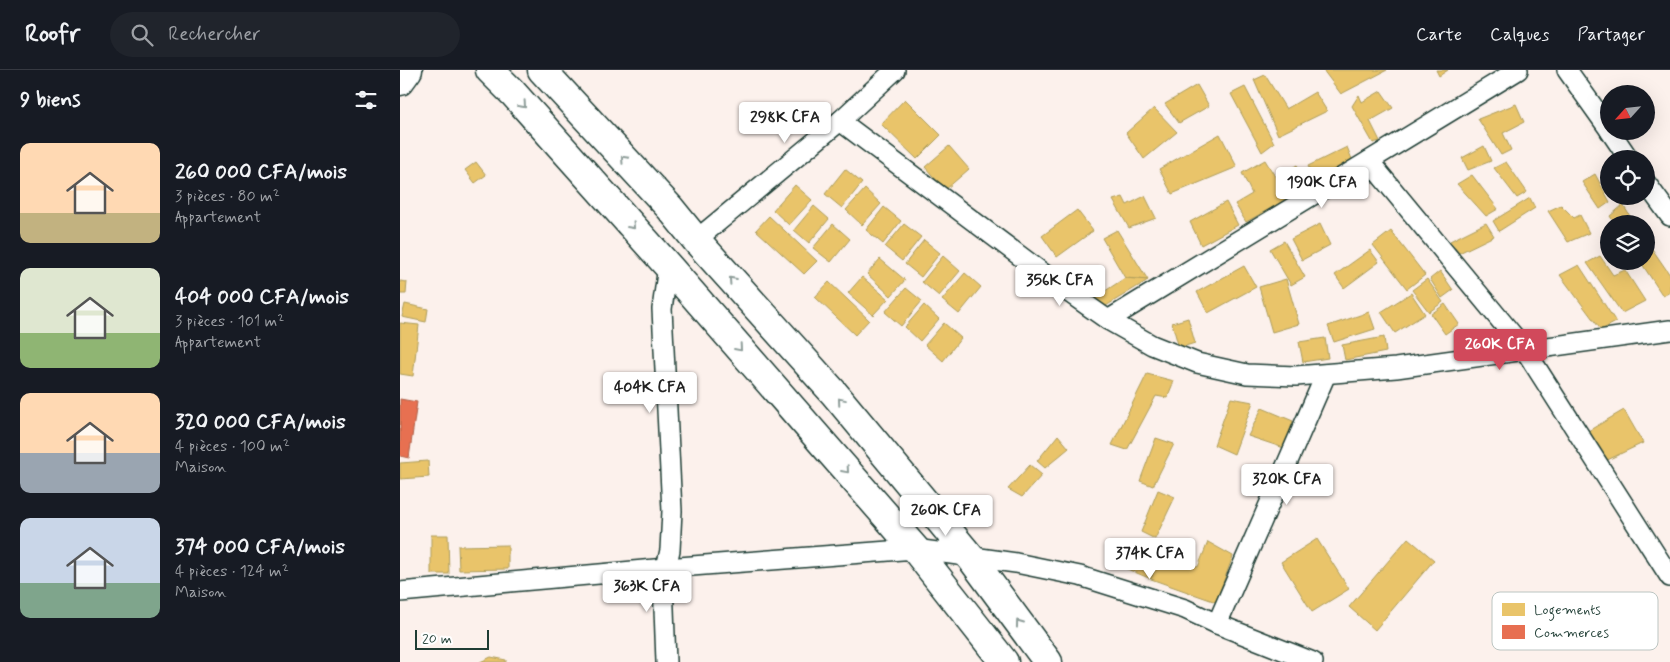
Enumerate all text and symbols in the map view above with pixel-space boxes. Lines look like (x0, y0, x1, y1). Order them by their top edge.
search box (110, 12, 460, 57)
text: Roofr (25, 19, 80, 50)
icon: search (128, 21, 156, 49)
text: Rechercher (168, 22, 261, 47)
text: Carte (1416, 23, 1462, 47)
text: Calques (1490, 23, 1549, 47)
text: Partager (1577, 23, 1645, 47)
north arrow (1600, 85, 1655, 140)
map controls (1600, 85, 1655, 270)
text: 9 biens (20, 86, 81, 114)
icon: filters (352, 86, 380, 114)
one-way arrow (518, 99, 527, 108)
pin: 298K CFA (733, 102, 837, 144)
text: 298K CFA (750, 107, 820, 128)
button: locate (1600, 150, 1655, 205)
one-way arrow (621, 155, 630, 164)
text: 260 000 CFA/mois (175, 158, 347, 186)
icon: home (60, 163, 120, 223)
pin: 190K CFA (1270, 166, 1374, 209)
text: 190K CFA (1287, 172, 1357, 193)
text: 3 pièces · 80 m² (175, 186, 280, 207)
text: Appartement (175, 207, 261, 228)
button: layers (1600, 215, 1655, 270)
one-way arrow (626, 221, 635, 230)
pin: 356K CFA (1008, 264, 1112, 307)
text: 356K CFA (1026, 270, 1094, 291)
one-way arrow (729, 277, 738, 286)
text: 404 000 CFA/mois (175, 283, 349, 311)
icon: home (60, 288, 120, 348)
text: 3 pièces · 101 m² (175, 311, 284, 332)
pin: 260K CFA (1448, 328, 1552, 371)
text: Appartement (175, 332, 261, 353)
text: 260K CFA (1465, 334, 1535, 355)
one-way arrow (733, 343, 742, 352)
pin: 404K CFA (598, 372, 702, 414)
text: 404K CFA (614, 377, 686, 398)
one-way arrow (837, 397, 846, 406)
text: 320 000 CFA/mois (175, 408, 346, 436)
icon: home (60, 413, 120, 473)
text: 4 pièces · 100 m² (175, 436, 290, 457)
text: Maison (175, 457, 227, 478)
pin: 320K CFA (1235, 464, 1339, 506)
one-way arrow (840, 465, 849, 474)
text: 320K CFA (1252, 469, 1322, 490)
pin: 260K CFA (894, 494, 998, 537)
text: 260K CFA (911, 500, 981, 521)
text: 374 000 CFA/mois (175, 533, 345, 561)
icon: home (60, 538, 120, 598)
pin: 374K CFA (1098, 538, 1202, 580)
text: 374K CFA (1116, 543, 1184, 564)
text: 4 pièces · 124 m² (175, 561, 289, 582)
pin: 363K CFA (595, 570, 699, 613)
text: 363K CFA (614, 576, 680, 597)
text: Maison (175, 582, 227, 603)
legend (1492, 592, 1658, 650)
text: Logements (1534, 601, 1601, 621)
one-way arrow (1016, 619, 1025, 629)
text: Commerces (1534, 624, 1609, 642)
scale bar (415, 627, 489, 650)
text: 20 m (422, 630, 452, 648)

